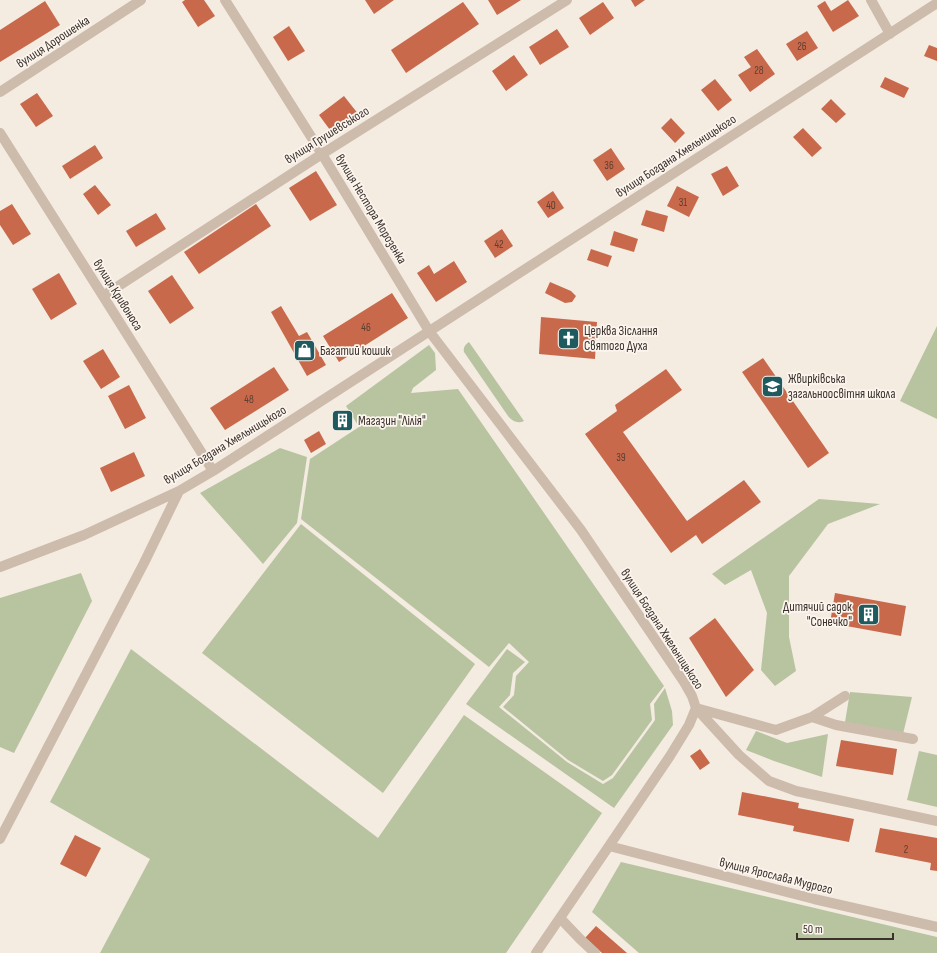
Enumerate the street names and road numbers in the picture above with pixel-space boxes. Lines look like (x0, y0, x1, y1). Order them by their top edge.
street label: вулиця Дорошенка (13, 12, 93, 72)
street label: вулиця Грушевського (282, 103, 372, 167)
street label: вулиця Богдана Хмельницького (613, 111, 739, 201)
street label: вулиця Нестора Морозенка (332, 151, 410, 267)
street label: вулиця Кривоноса (90, 256, 146, 334)
street label: вулиця Богдана Хмельницького (161, 402, 289, 488)
street label: вулиця Богдана Хмельницького (617, 566, 707, 692)
street label: вулиця Ярослава Мудрого (718, 854, 834, 898)

